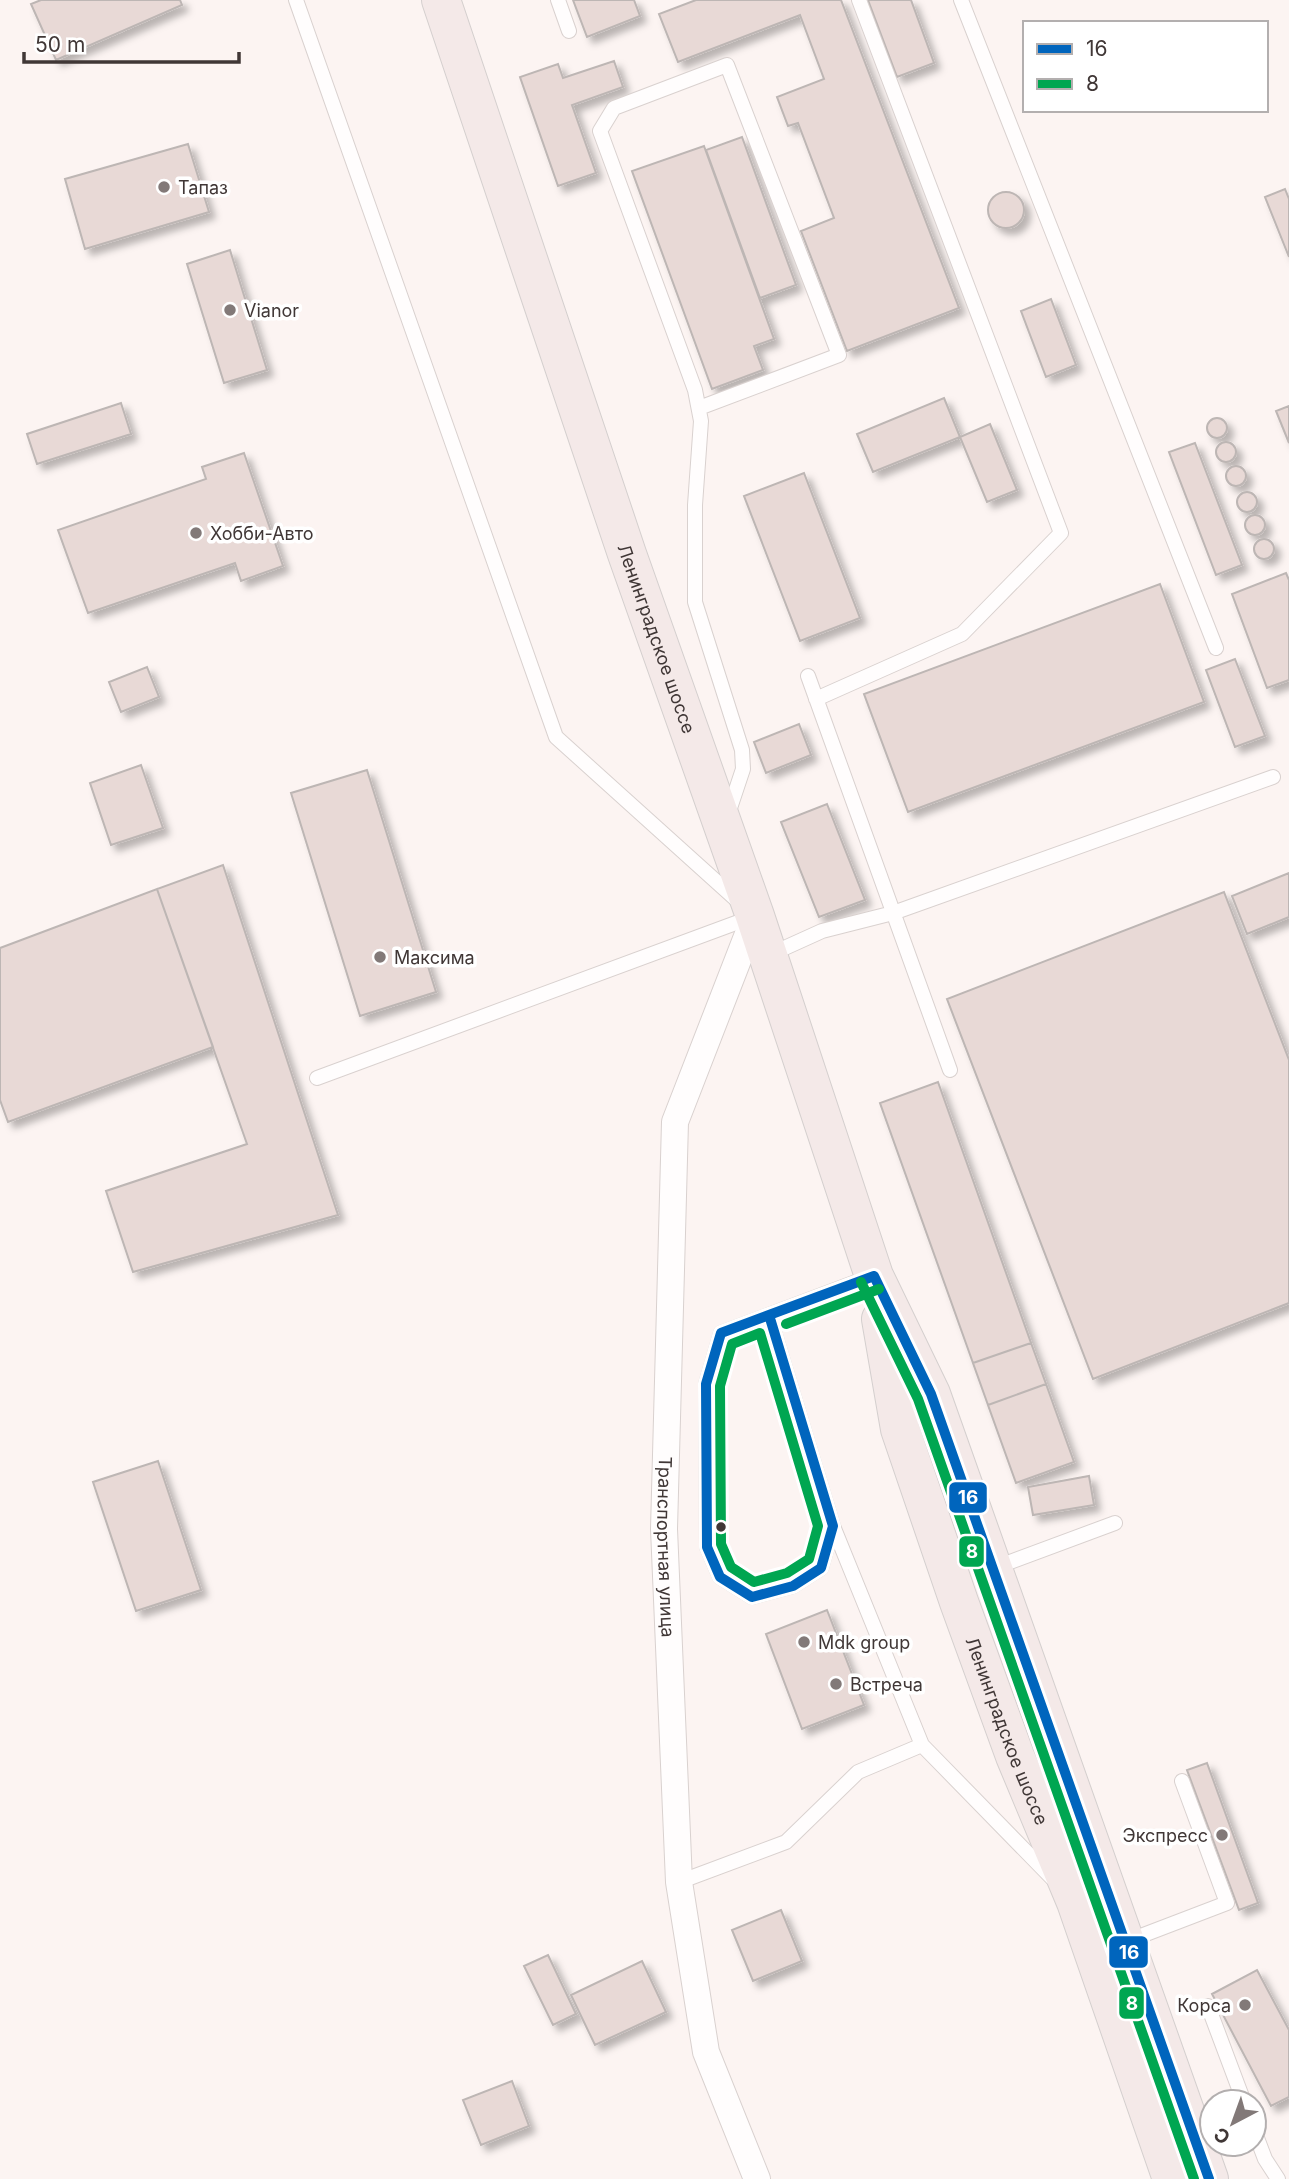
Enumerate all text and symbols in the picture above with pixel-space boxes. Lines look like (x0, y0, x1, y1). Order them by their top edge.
scale bar (24, 21, 240, 65)
legend (1023, 21, 1268, 112)
text: 50 m (35, 32, 85, 57)
text: 16 (1086, 36, 1108, 61)
text: 8 (1086, 71, 1099, 96)
place label: Тапаз (178, 177, 228, 198)
marker: Тапаз (156, 179, 172, 195)
place label: Vianor (244, 300, 299, 321)
marker: Vianor (222, 302, 238, 318)
place label: Хобби-Авто (210, 523, 314, 544)
marker: Хобби-Авто (188, 525, 204, 541)
street label: Ленинградское шоссе (614, 541, 700, 736)
place label: Максима (394, 947, 475, 968)
marker: Максима (372, 949, 388, 965)
street label: Транспортная улица (653, 1456, 679, 1638)
line badge: 16 (948, 1481, 988, 1514)
text: 16 (958, 1486, 978, 1509)
unlabelled marker (714, 1520, 728, 1534)
line badge: 8 (958, 1535, 985, 1568)
text: 8 (966, 1540, 978, 1563)
place label: Mdk group (818, 1632, 910, 1653)
marker: Mdk group (796, 1634, 812, 1650)
street label: Ленинградское шоссе (962, 1634, 1053, 1828)
place label: Встреча (850, 1674, 923, 1695)
marker: Встреча (828, 1676, 844, 1692)
place label: Экспресс (1123, 1825, 1208, 1846)
marker: Экспресс (1214, 1827, 1230, 1843)
line badge: 16 (1108, 1935, 1149, 1969)
text: 16 (1119, 1941, 1139, 1964)
line badge: 8 (1118, 1986, 1145, 2020)
text: 8 (1126, 1992, 1138, 2015)
place label: Корса (1177, 1995, 1231, 2016)
marker: Корса (1237, 1997, 1253, 2013)
north arrow (1198, 2088, 1268, 2158)
text: С (1209, 2122, 1235, 2149)

